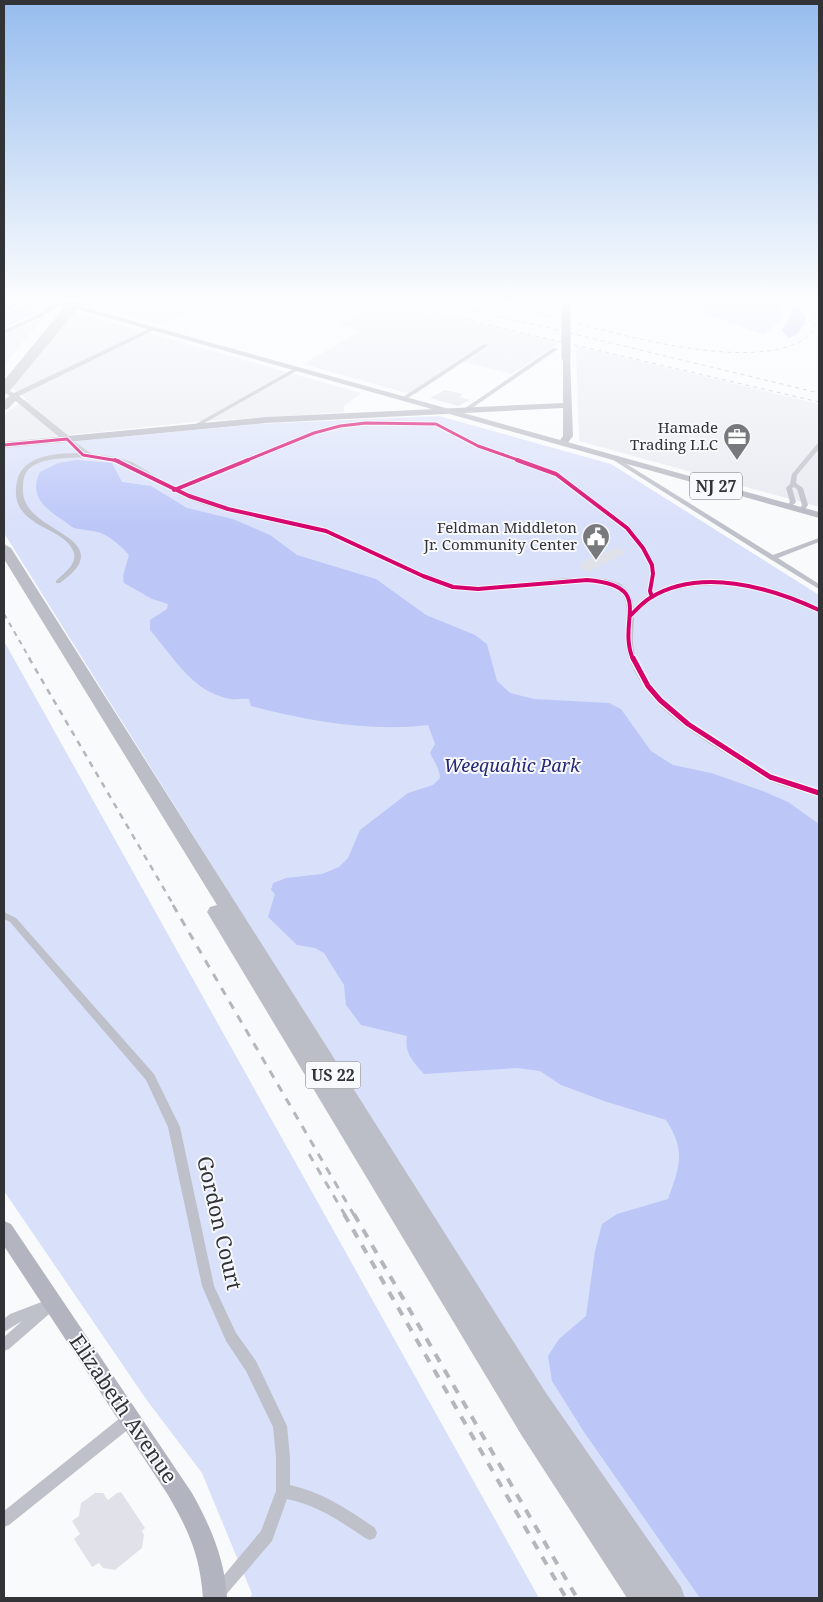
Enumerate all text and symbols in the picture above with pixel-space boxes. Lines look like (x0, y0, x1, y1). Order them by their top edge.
place label: Hamade Trading LLC (630, 417, 718, 454)
office icon: Hamade Trading LLC (722, 422, 752, 461)
road number: NJ 27 (690, 472, 742, 500)
place label: Feldman Middleton Jr. Community Center (423, 517, 577, 554)
public building icon: Feldman Middleton Jr. Community Center (581, 522, 611, 561)
park label: Weequahic Park (444, 753, 581, 777)
road number: US 22 (306, 1062, 360, 1088)
street label: Gordon Court (191, 1153, 249, 1293)
street label: Elizabeth Avenue (64, 1328, 184, 1488)

